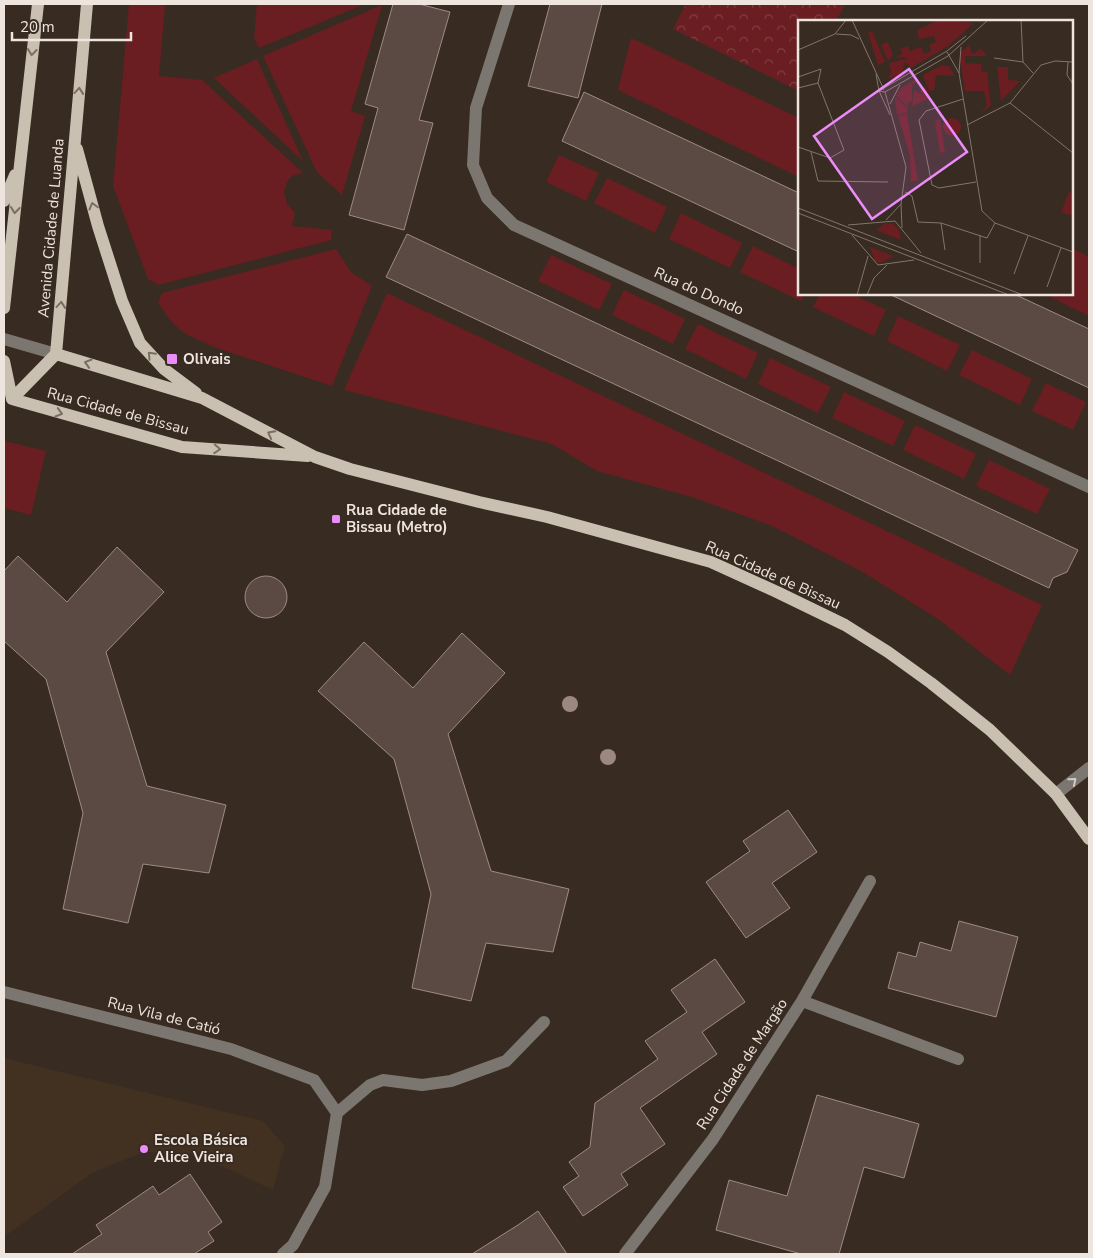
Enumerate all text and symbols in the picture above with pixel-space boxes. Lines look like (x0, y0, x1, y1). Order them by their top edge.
scale bar (12, 10, 131, 42)
text: 20 m (20, 17, 55, 37)
inset map (798, 20, 1073, 295)
one-way arrow (27, 49, 38, 57)
one-way arrow (74, 87, 85, 95)
street label: Avenida Cidade de Luanda (33, 138, 69, 318)
one-way arrow (88, 202, 98, 210)
one-way arrow (10, 206, 21, 214)
street label: Rua do Dondo (651, 262, 747, 320)
one-way arrow (55, 301, 66, 309)
place label: Olivais (183, 349, 231, 369)
one-way arrow (148, 352, 157, 361)
marker: Olivais (165, 352, 179, 366)
one-way arrow (85, 359, 93, 369)
street label: Rua Cidade de Bissau (45, 382, 191, 440)
one-way arrow (55, 407, 63, 417)
one-way arrow (268, 430, 277, 440)
one-way arrow (213, 444, 221, 455)
place label: Rua Cidade de Bissau (Metro) (346, 500, 448, 537)
marker: Rua Cidade de Bissau (Metro) (330, 513, 342, 525)
street label: Rua Cidade de Bissau (702, 536, 844, 614)
one-way arrow (1067, 777, 1076, 786)
street label: Rua Vila de Catió (105, 992, 223, 1040)
street label: Rua Cidade de Margão (692, 994, 792, 1134)
place label: Escola Básica Alice Vieira (154, 1130, 248, 1167)
marker: Escola Básica Alice Vieira (138, 1143, 150, 1155)

